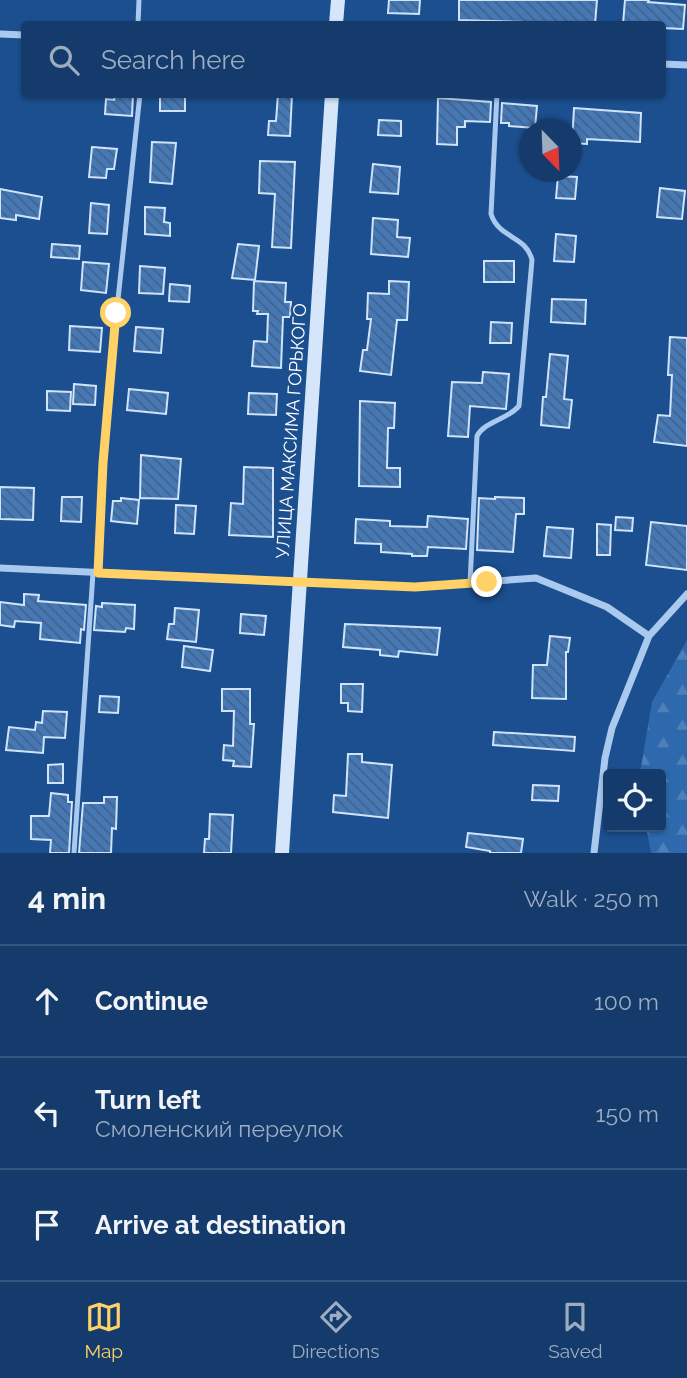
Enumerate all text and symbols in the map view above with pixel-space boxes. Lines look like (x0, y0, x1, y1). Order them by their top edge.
search box (21, 21, 666, 98)
icon: search (45, 41, 83, 79)
text: Search here (101, 45, 245, 75)
north arrow (519, 119, 582, 182)
route start (100, 297, 131, 328)
street label: УЛИЦА МАКСИМА ГОРЬКОГО (272, 303, 310, 559)
route end (471, 566, 502, 597)
map controls (603, 769, 666, 832)
button: locate (603, 769, 666, 832)
text: 4 min (28, 881, 106, 916)
text: Walk · 250 m (524, 885, 659, 912)
icon: ahead (28, 982, 66, 1020)
text: Continue (95, 986, 208, 1016)
text: 100 m (594, 988, 659, 1015)
text: Turn left (95, 1085, 201, 1115)
icon: left (28, 1094, 66, 1132)
text: 150 m (596, 1100, 659, 1127)
text: Смоленский переулок (95, 1115, 343, 1142)
icon: arrive (28, 1206, 66, 1244)
text: Arrive at destination (95, 1210, 346, 1240)
tab: Map (84, 1298, 123, 1362)
tab: Directions (292, 1298, 380, 1362)
tab: Saved (548, 1298, 603, 1362)

